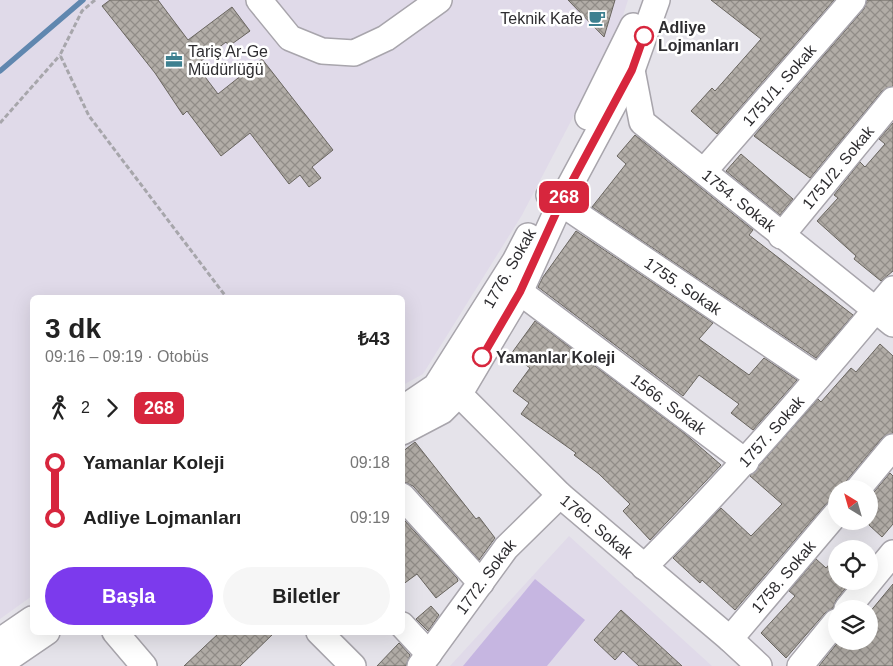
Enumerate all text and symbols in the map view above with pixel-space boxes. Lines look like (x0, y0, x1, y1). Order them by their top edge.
cafe icon: Teknik Kafe (587, 8, 607, 28)
place label: Teknik Kafe (500, 10, 583, 27)
place label: Adliye Lojmanları (658, 19, 739, 54)
marker: Adliye Lojmanları (634, 26, 654, 46)
street label: 1751/1. Sokak (739, 40, 820, 130)
place label: Tariş Ar-Ge Müdürlüğü (188, 43, 268, 78)
office icon: Tariş Ar-Ge Müdürlüğü (164, 50, 184, 70)
street label: 1751/2. Sokak (799, 122, 878, 213)
street label: 1754. Sokak (699, 166, 780, 236)
line badge: 268 (535, 181, 593, 213)
text: 268 (549, 187, 579, 207)
street label: 1776. Sokak (480, 225, 540, 311)
street label: 1755. Sokak (641, 254, 725, 319)
text: 3 dk (45, 313, 101, 344)
text: ₺43 (358, 328, 390, 349)
marker: Yamanlar Koleji (472, 347, 492, 367)
text: 09:16 – 09:19 · Otobüs (45, 348, 209, 365)
place label: Yamanlar Koleji (496, 349, 615, 366)
street label: 1566. Sokak (628, 371, 710, 438)
street label: 1757. Sokak (736, 392, 808, 471)
icon: walk (45, 394, 73, 422)
icon: forward (98, 394, 126, 422)
text: 268 (144, 398, 174, 418)
text: 2 (81, 399, 90, 416)
text: Yamanlar Koleji (83, 452, 225, 473)
text: 09:18 (350, 454, 390, 471)
north arrow (828, 480, 878, 530)
map controls (828, 480, 878, 650)
street label: 1760. Sokak (557, 491, 637, 562)
text: Adliye Lojmanları (83, 507, 241, 528)
text: 09:19 (350, 509, 390, 526)
street label: 1772. Sokak (453, 535, 520, 618)
street label: 1758. Sokak (748, 537, 819, 616)
button: locate (828, 540, 878, 590)
button: Başla (45, 567, 213, 625)
button: Biletler (223, 567, 390, 625)
button: layers (828, 600, 878, 650)

